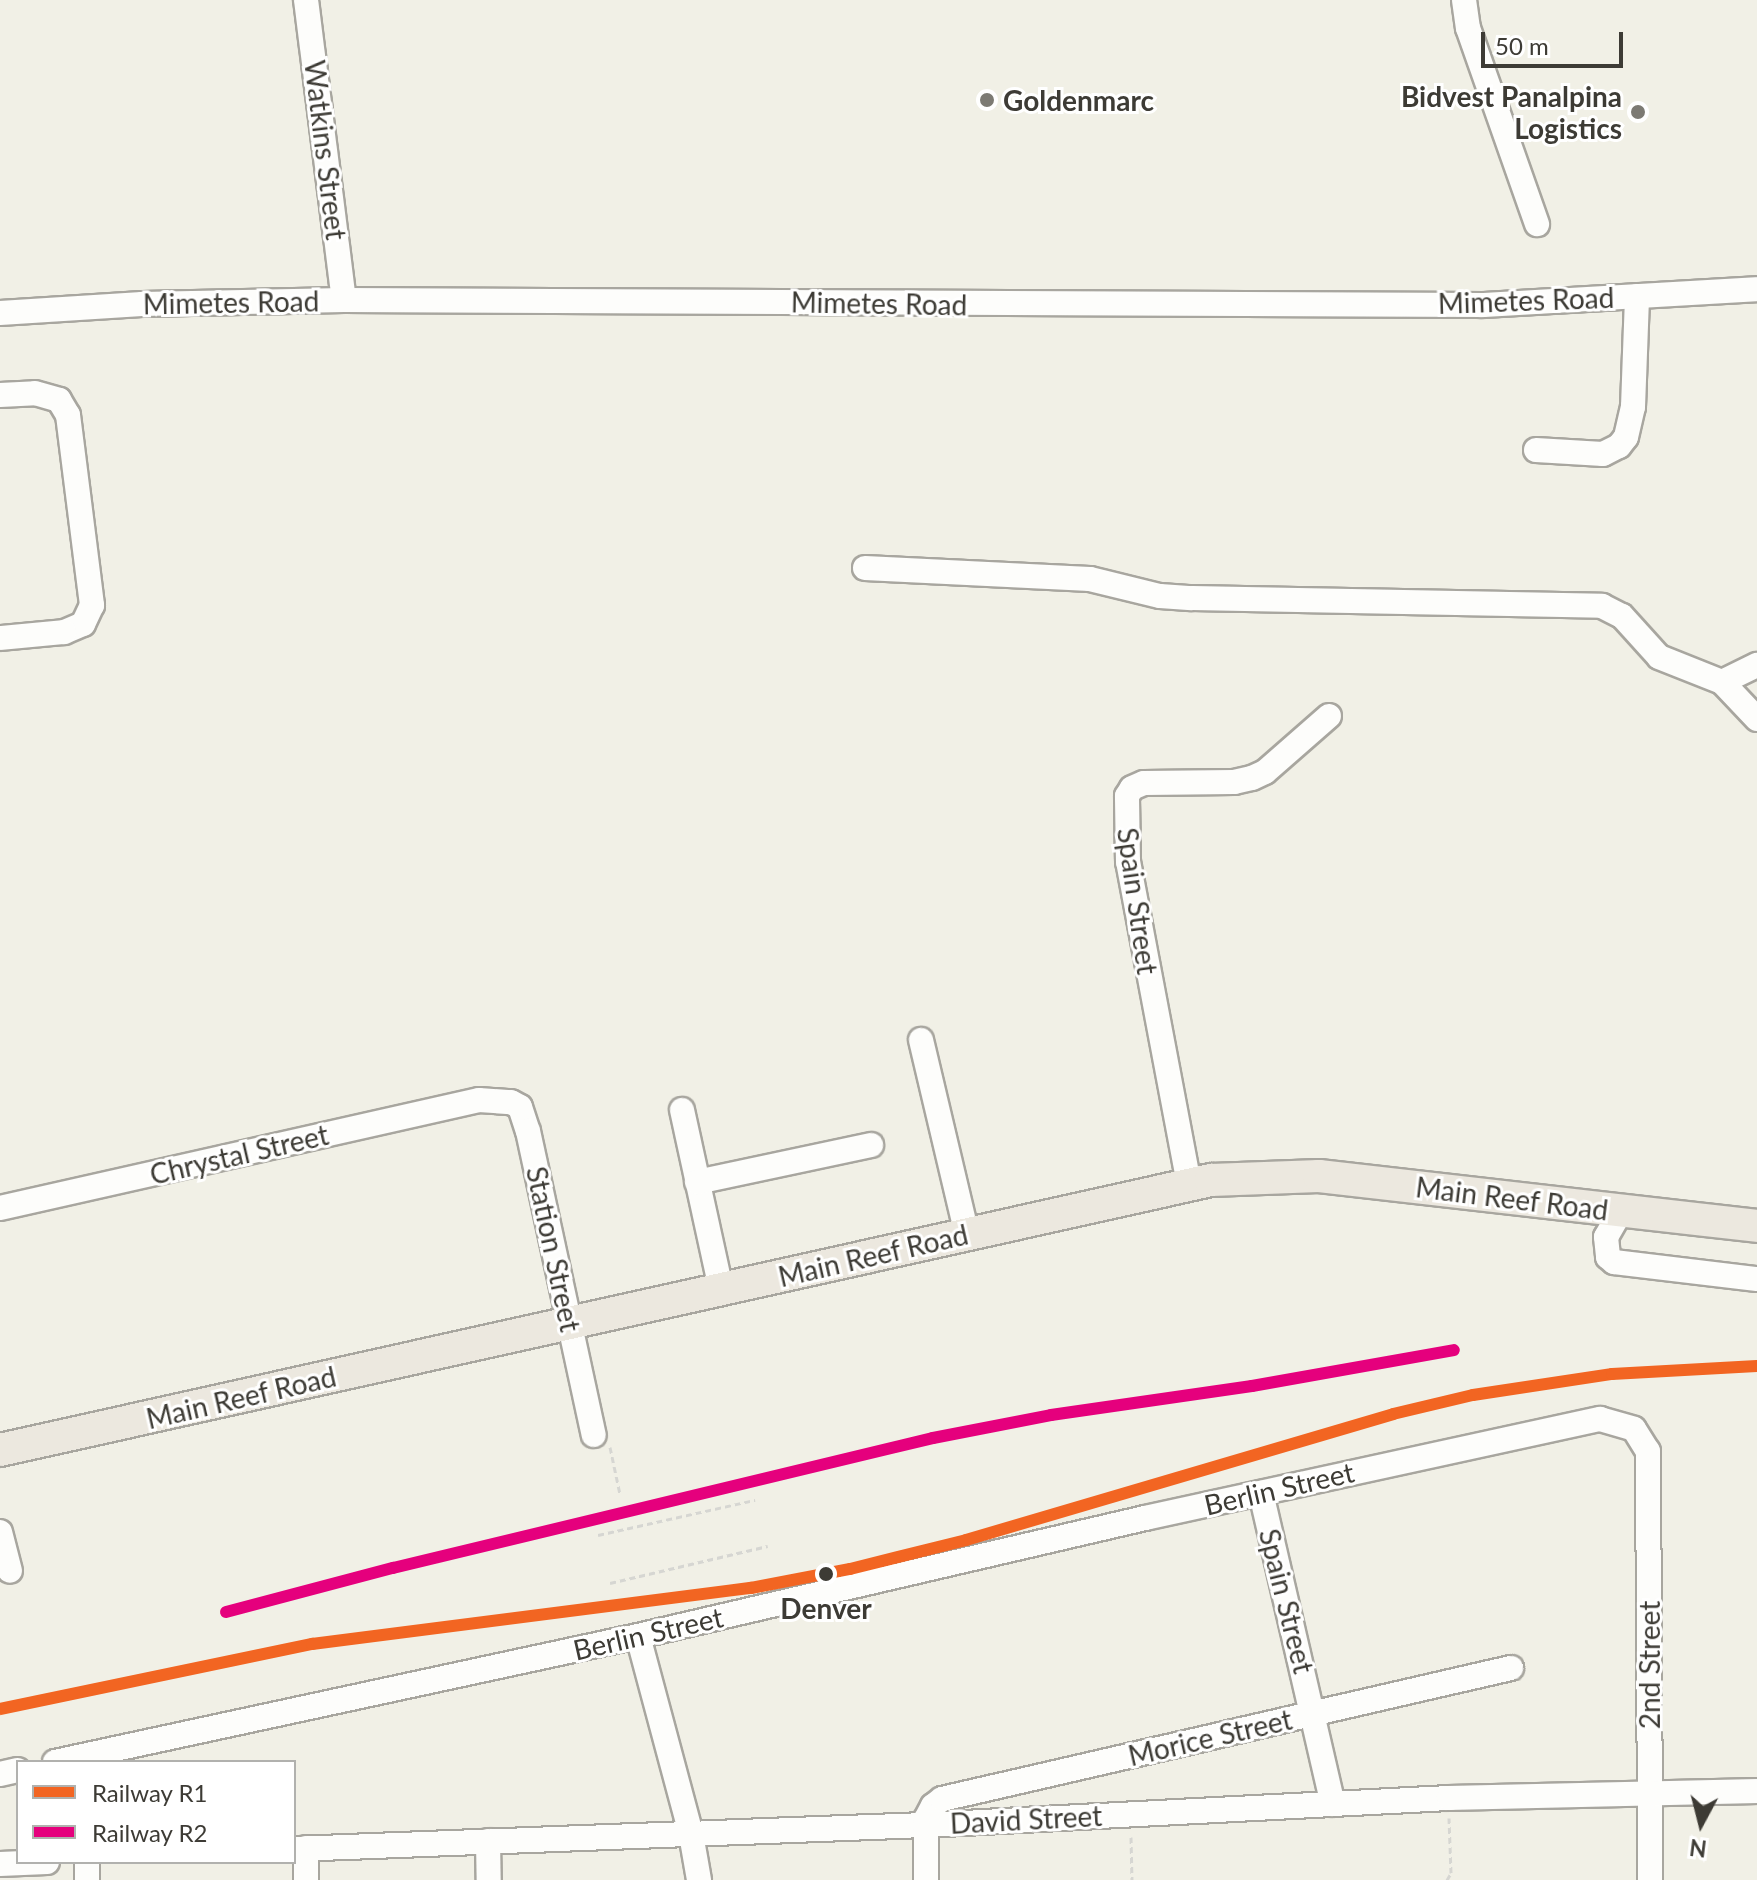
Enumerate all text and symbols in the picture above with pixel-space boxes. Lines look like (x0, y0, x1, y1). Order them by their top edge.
scale bar (1485, 16, 1627, 66)
text: 50 m (1495, 31, 1549, 60)
street label: Watkins Street (298, 58, 354, 242)
place label: Bidvest Panalpina Logistics (1401, 79, 1622, 145)
place label: Goldenmarc (1003, 83, 1154, 117)
marker: Goldenmarc (978, 91, 996, 109)
marker: Bidvest Panalpina Logistics (1629, 103, 1647, 121)
street label: Mimetes Road (1437, 280, 1615, 320)
street label: Mimetes Road (143, 284, 319, 320)
street label: Mimetes Road (791, 285, 967, 321)
street label: Spain Street (1111, 826, 1165, 976)
street label: Chrystal Street (146, 1117, 332, 1191)
street label: Station Street (520, 1163, 588, 1335)
street label: Main Reef Road (1414, 1169, 1610, 1227)
street label: Main Reef Road (775, 1217, 971, 1293)
street label: Main Reef Road (143, 1359, 339, 1435)
street label: Berlin Street (1201, 1454, 1357, 1522)
street label: Spain Street (1253, 1525, 1321, 1677)
marker: Denver (813, 1561, 839, 1587)
place label: Denver (780, 1591, 872, 1625)
street label: Berlin Street (570, 1599, 726, 1667)
street label: 2nd Street (1632, 1601, 1666, 1729)
street label: Morice Street (1125, 1702, 1295, 1772)
legend (16, 1760, 296, 1864)
text: Railway R1 (92, 1778, 207, 1807)
north arrow (1661, 1784, 1741, 1864)
street label: David Street (949, 1798, 1103, 1840)
text: Railway R2 (92, 1818, 207, 1847)
text: N (1688, 1834, 1708, 1863)

